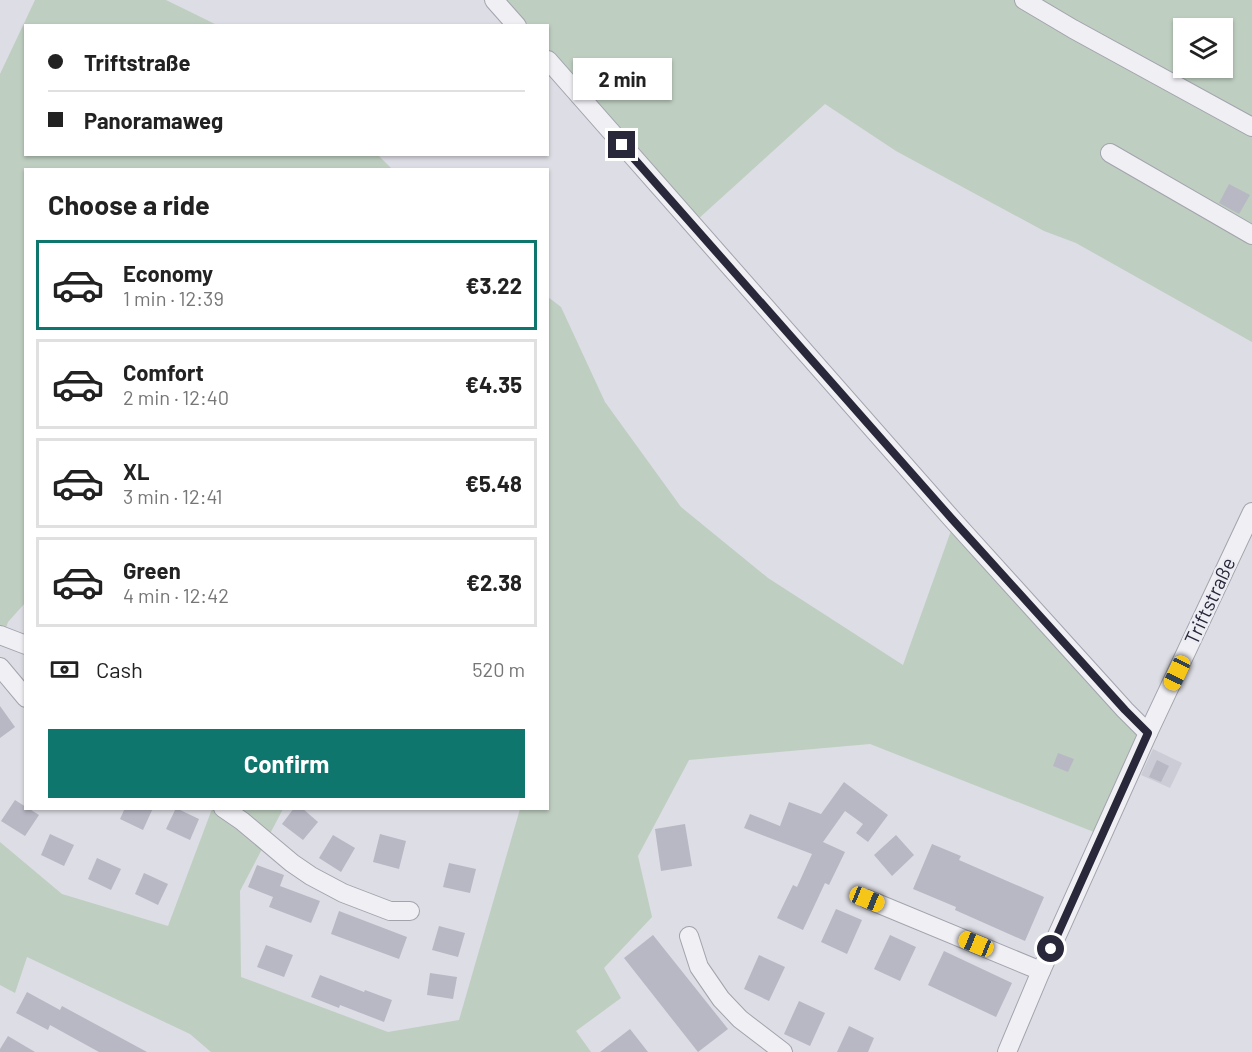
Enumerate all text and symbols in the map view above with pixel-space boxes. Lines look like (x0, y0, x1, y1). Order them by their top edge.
map controls (1173, 18, 1233, 78)
button: layers (1173, 18, 1233, 78)
text: Triftstraße (84, 49, 190, 75)
callout: 2 min (572, 58, 672, 100)
text: 2 min (599, 67, 646, 91)
text: Panoramaweg (84, 107, 223, 133)
route end (608, 131, 635, 158)
text: Choose a ride (48, 188, 210, 220)
icon: car (51, 258, 105, 312)
text: Economy (123, 260, 213, 286)
text: €3.22 (466, 272, 522, 298)
text: 1 min · 12:39 (123, 286, 224, 310)
icon: car (51, 357, 105, 411)
text: Comfort (123, 359, 204, 385)
text: €4.35 (465, 371, 522, 397)
text: 2 min · 12:40 (123, 385, 229, 409)
icon: car (51, 456, 105, 510)
text: XL (123, 458, 149, 484)
text: €5.48 (465, 470, 522, 496)
text: 3 min · 12:41 (123, 484, 223, 508)
street label: Triftstraße (1179, 553, 1240, 648)
icon: car (51, 555, 105, 609)
text: Green (123, 557, 181, 583)
text: €2.38 (466, 569, 522, 595)
text: 4 min · 12:42 (123, 583, 229, 607)
icon: cash (48, 653, 81, 686)
car (1161, 653, 1193, 693)
text: Cash (96, 656, 143, 682)
text: 520 m (472, 657, 525, 681)
button: Confirm (48, 729, 525, 798)
car (847, 884, 887, 914)
car (956, 929, 996, 959)
route start (1037, 935, 1064, 962)

